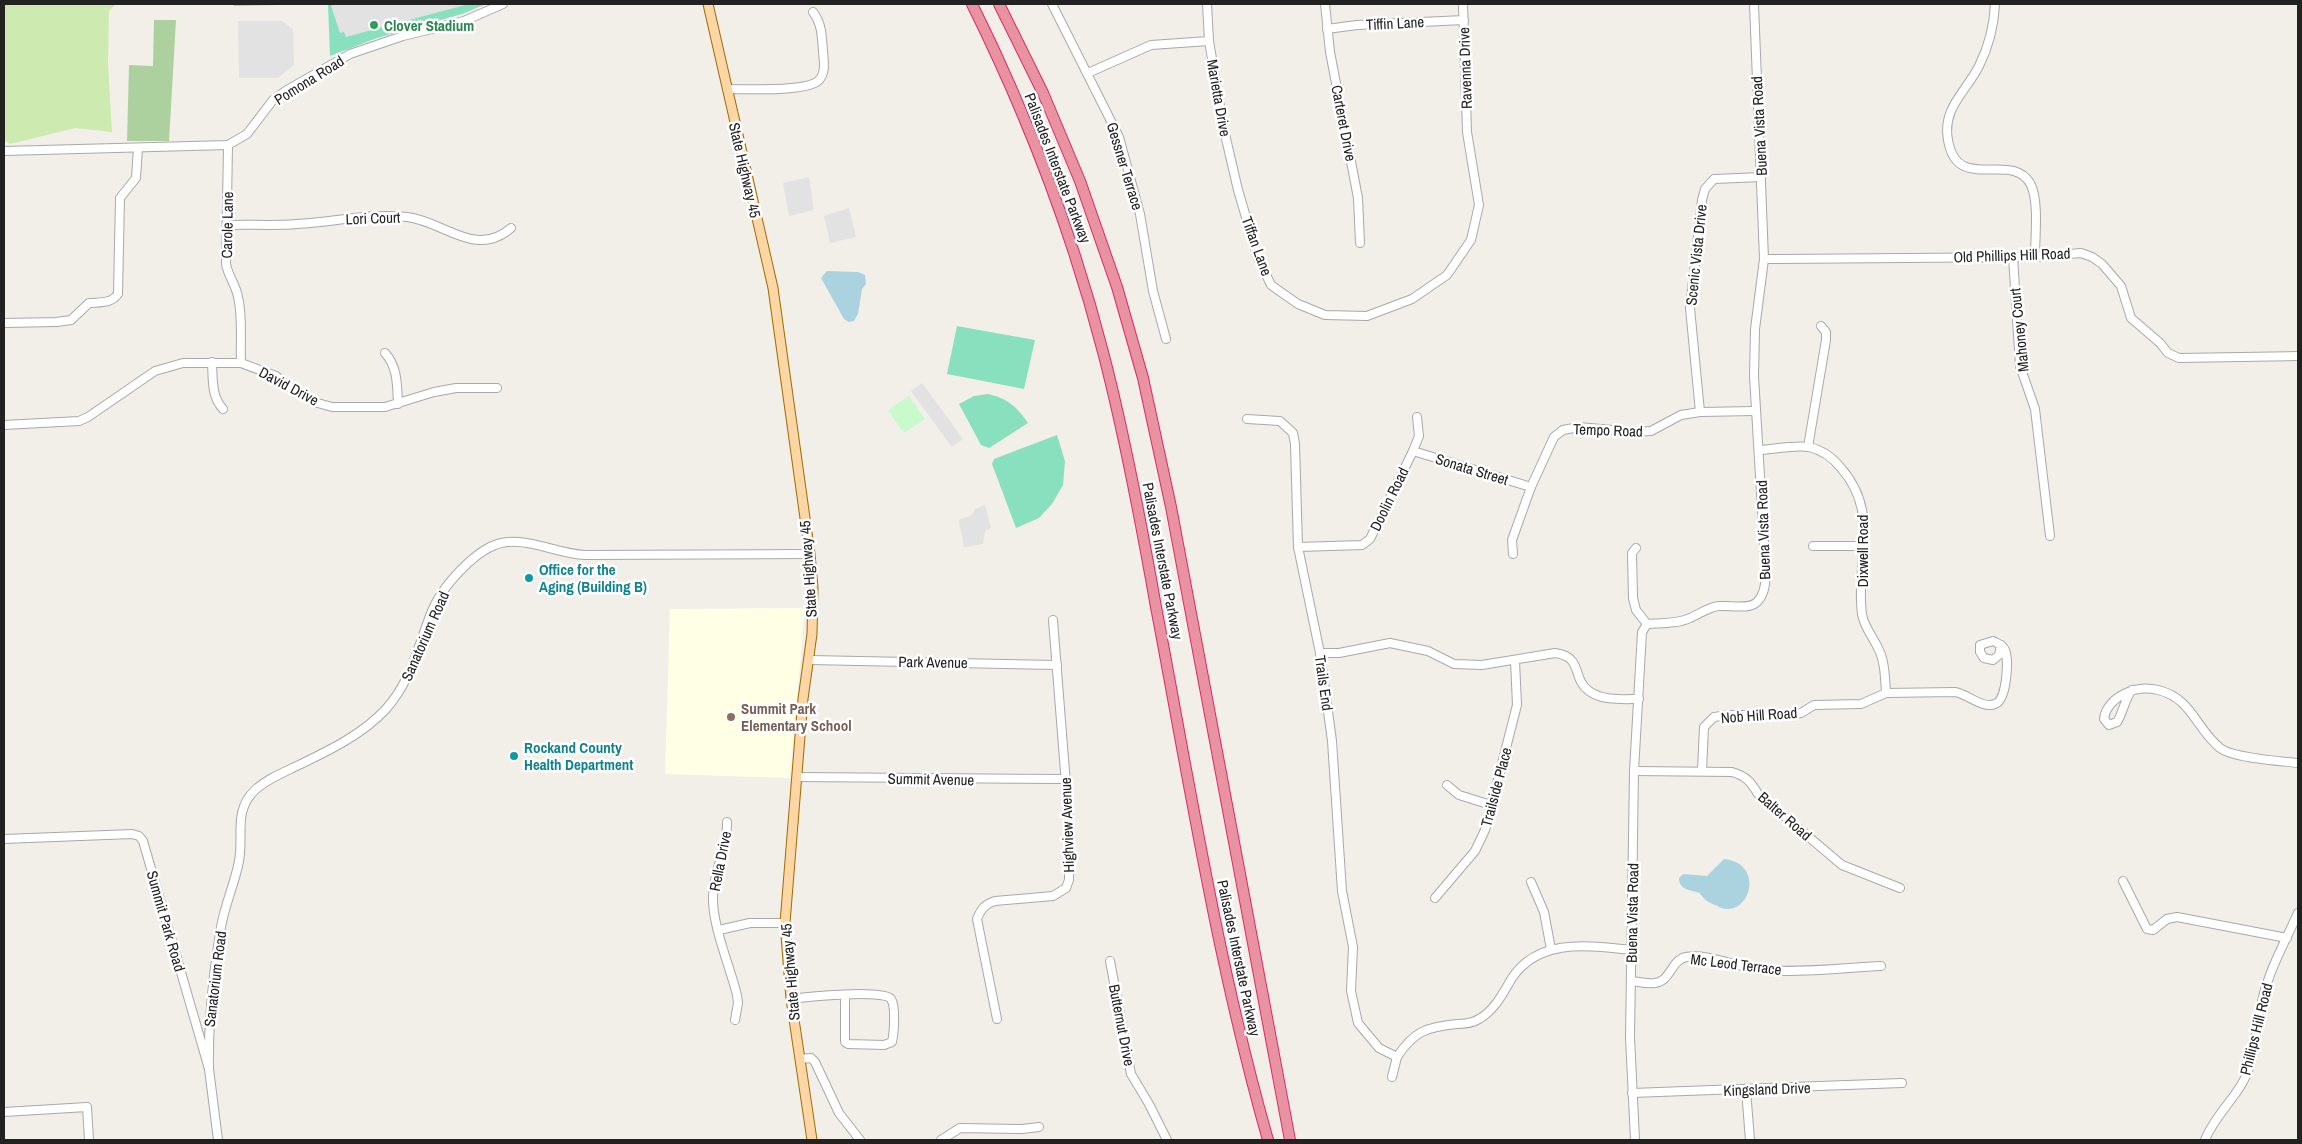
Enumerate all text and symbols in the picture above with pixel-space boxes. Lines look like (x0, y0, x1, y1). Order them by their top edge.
street label: Tiffin Lane (1365, 11, 1425, 35)
place label: Clover Stadium (384, 15, 474, 36)
marker: Clover Stadium (368, 19, 380, 31)
street label: Ravenna Drive (1453, 26, 1477, 109)
street label: Pomona Road (270, 50, 348, 110)
street label: Marietta Drive (1202, 58, 1236, 138)
street label: Buena Vista Road (1746, 76, 1772, 176)
street label: Carteret Drive (1326, 83, 1362, 163)
street label: Palisades Interstate Parkway (1020, 90, 1097, 247)
street label: State Highway 45 (724, 120, 766, 220)
street label: Gessner Terrace (1102, 120, 1148, 213)
street label: Carole Lane (216, 191, 238, 259)
street label: Scenic Vista Drive (1680, 203, 1712, 307)
street label: Lori Court (345, 207, 401, 229)
street label: Tiffan Lane (1237, 213, 1277, 279)
street label: Old Phillips Hill Road (1953, 242, 2071, 268)
street label: Mahoney Court (2004, 287, 2034, 373)
street label: David Drive (255, 361, 323, 411)
street label: Tempo Road (1573, 418, 1643, 442)
street label: Sonata Street (1433, 448, 1512, 490)
street label: Doolin Road (1365, 464, 1413, 534)
street label: Buena Vista Road (1751, 480, 1775, 580)
street label: Palisades Interstate Parkway (1137, 481, 1189, 642)
street label: Dixwell Road (1852, 515, 1873, 587)
street label: State Highway 45 (794, 520, 822, 618)
place label: Office for the Aging (Building B) (539, 559, 647, 597)
marker: Office for the Aging (Building B) (523, 572, 535, 584)
street label: Sanatorium Road (396, 588, 454, 684)
street label: Park Avenue (898, 651, 968, 673)
street label: Trails End (1310, 654, 1338, 712)
place label: Summit Park Elementary School (741, 698, 852, 736)
street label: Nob Hill Road (1720, 702, 1798, 728)
marker: Summit Park Elementary School (725, 711, 737, 723)
place label: Rockand County Health Department (524, 737, 633, 775)
street label: Trailside Place (1475, 745, 1517, 829)
marker: Rockand County Health Department (508, 750, 520, 762)
street label: Summit Avenue (888, 768, 975, 790)
street label: Highview Avenue (1055, 777, 1079, 873)
street label: Balter Road (1754, 787, 1816, 845)
street label: Rella Drive (704, 829, 736, 893)
street label: Buena Vista Road (1621, 863, 1643, 963)
street label: Summit Park Road (142, 868, 190, 974)
street label: Palisades Interstate Parkway (1212, 878, 1266, 1039)
street label: State Highway 45 (775, 923, 805, 1021)
street label: Sanatorium Road (199, 930, 231, 1028)
street label: Mc Leod Terrace (1689, 948, 1783, 980)
street label: Phillips Hill Road (2234, 981, 2278, 1077)
street label: Butternut Drive (1104, 982, 1140, 1068)
street label: Kingsland Drive (1723, 1077, 1811, 1101)

